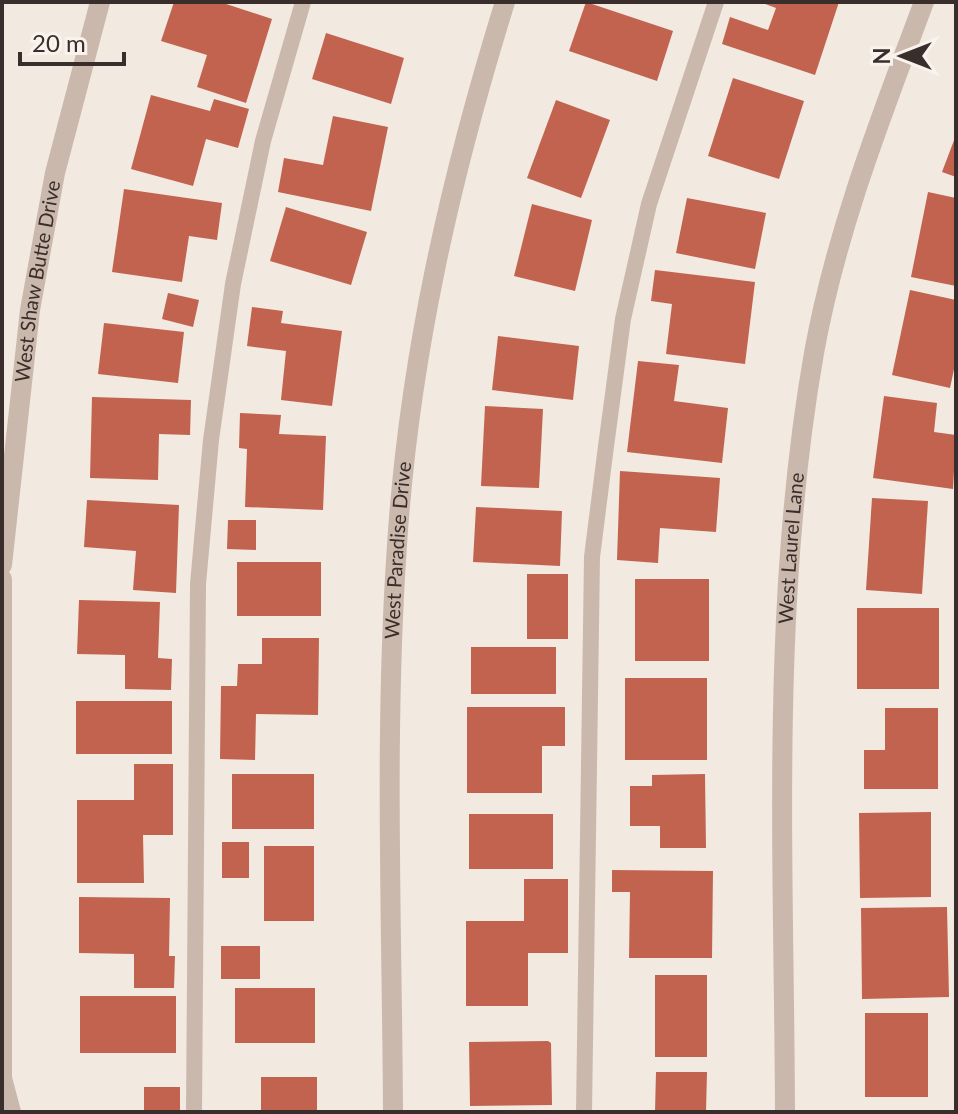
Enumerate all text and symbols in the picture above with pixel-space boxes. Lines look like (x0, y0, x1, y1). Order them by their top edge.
scale bar (20, 16, 124, 66)
north arrow (862, 16, 942, 96)
text: 20 m (32, 28, 86, 57)
text: N (868, 48, 895, 64)
street label: West Shaw Butte Drive (9, 178, 64, 383)
street label: West Paradise Drive (379, 460, 415, 639)
street label: West Laurel Lane (773, 471, 808, 624)

